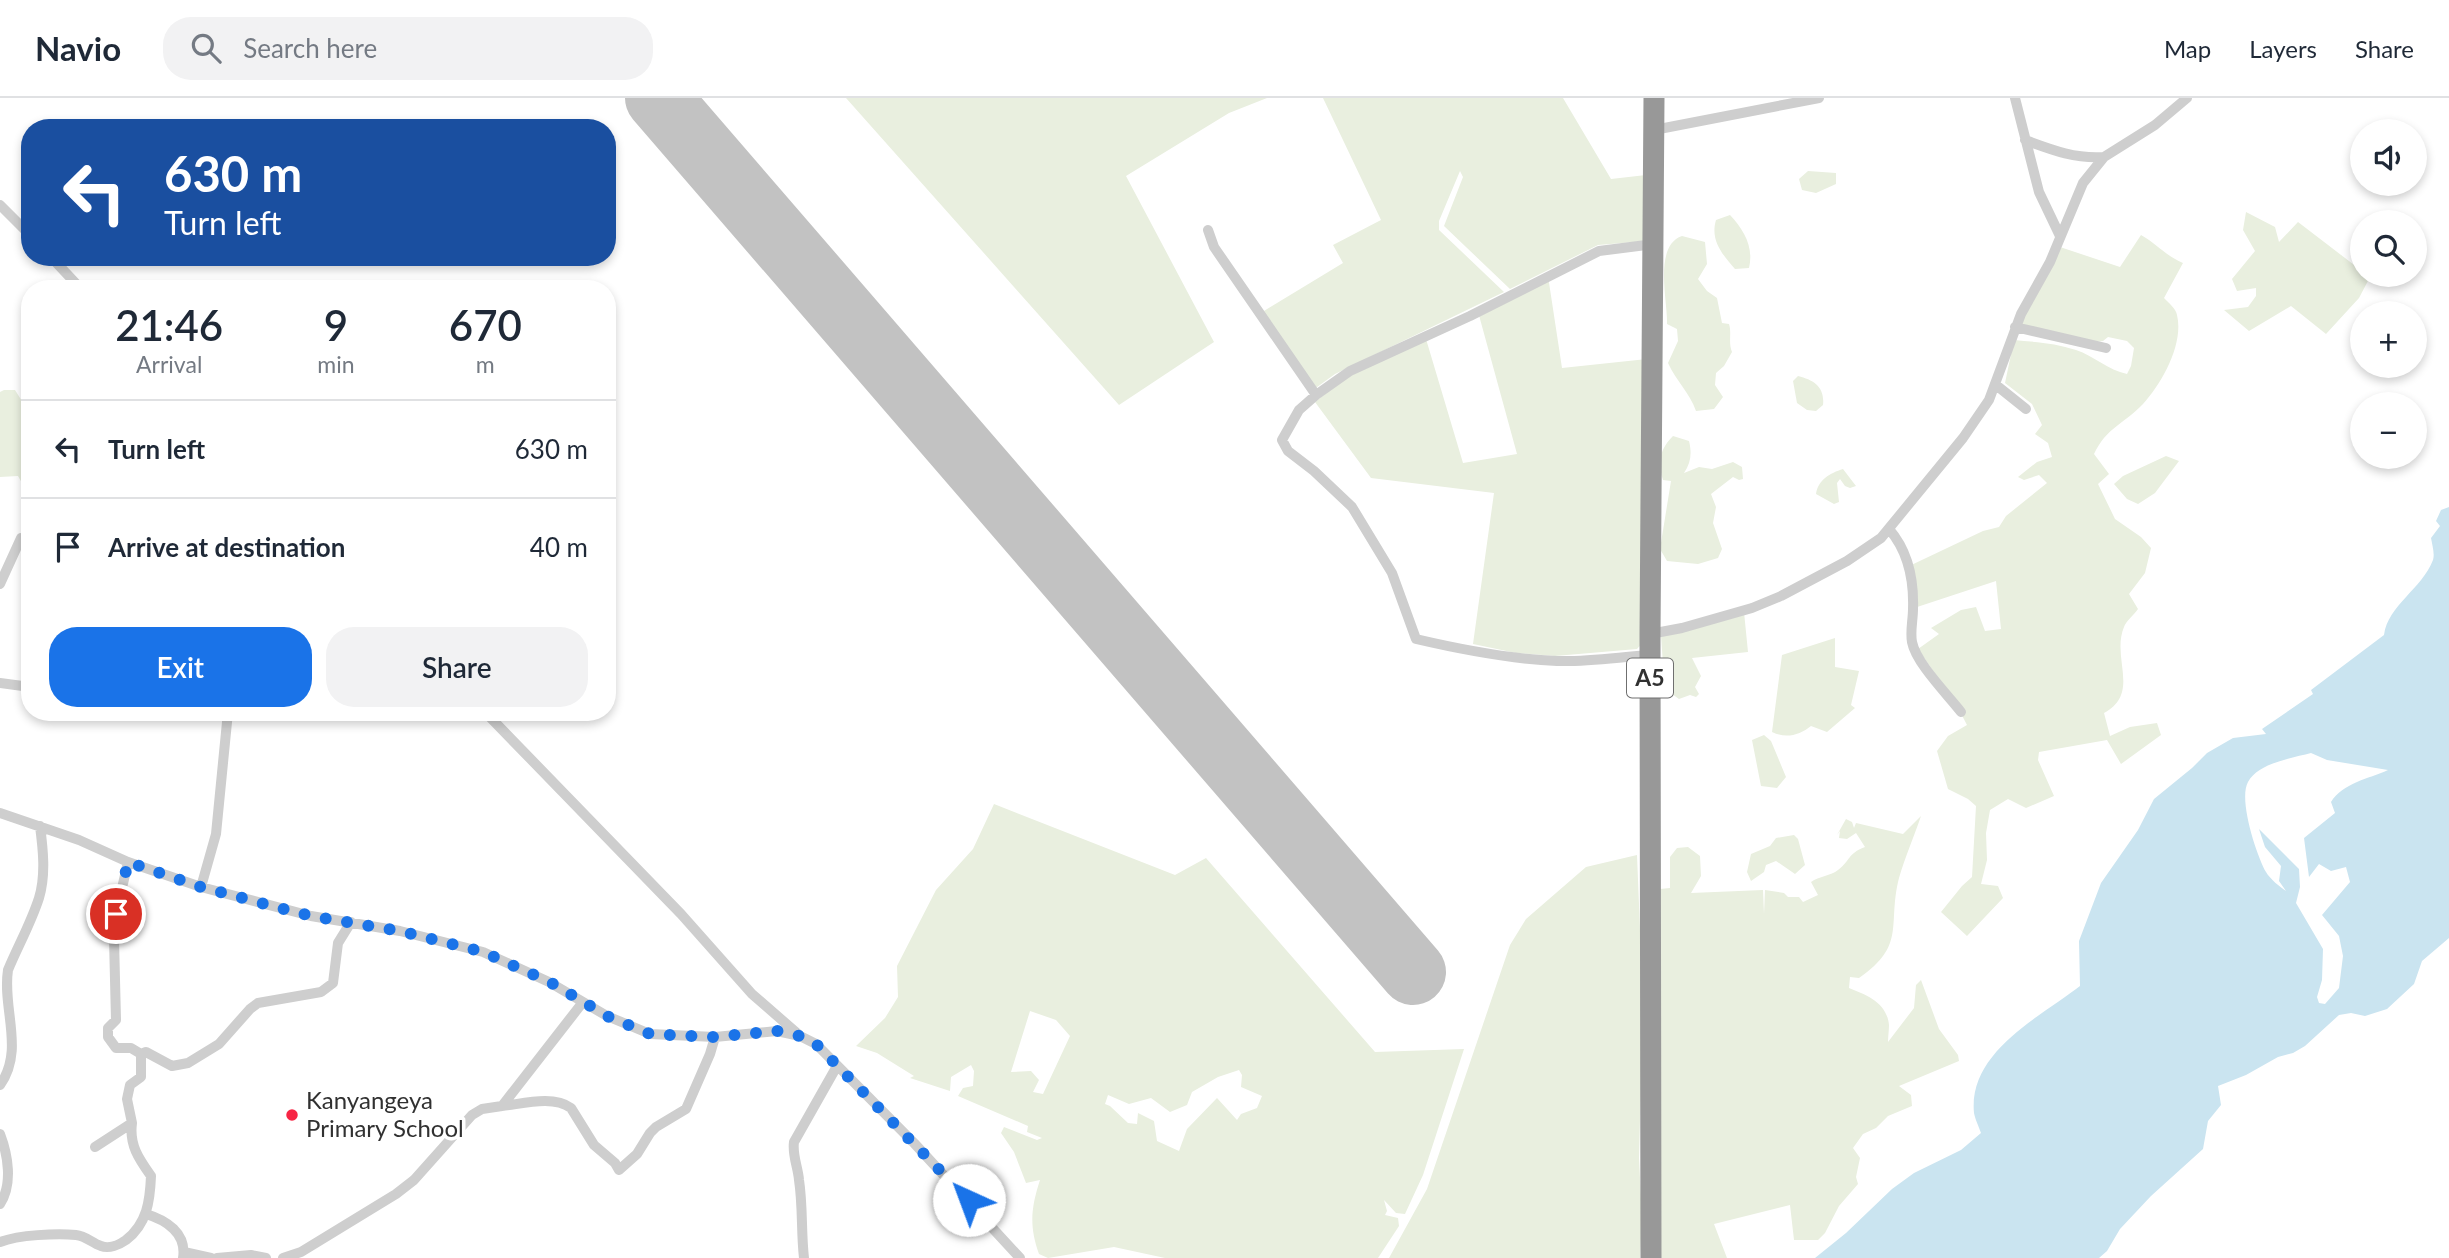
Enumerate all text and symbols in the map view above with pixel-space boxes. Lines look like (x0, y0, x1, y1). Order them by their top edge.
search box (163, 17, 653, 80)
text: Navio (35, 28, 121, 68)
icon: search (187, 29, 225, 67)
text: Search here (243, 32, 377, 64)
text: Map (2164, 34, 2211, 63)
text: Layers (2249, 34, 2317, 63)
text: Share (2355, 34, 2414, 63)
map controls (2350, 119, 2427, 469)
button: sound (2350, 119, 2427, 196)
text: 630 m (164, 144, 302, 202)
icon: left (49, 147, 140, 238)
text: Turn left (164, 203, 281, 242)
button: search (2350, 210, 2427, 287)
text: 21:46 (115, 300, 223, 350)
text: 9 (324, 300, 348, 350)
text: 670 (449, 300, 522, 350)
button: + (2350, 301, 2427, 378)
text: Arrival (136, 350, 202, 378)
text: min (317, 350, 355, 378)
text: m (476, 350, 495, 378)
button: − (2350, 392, 2427, 469)
icon: left (49, 430, 87, 468)
text: Turn left (108, 433, 205, 465)
text: 630 m (515, 433, 588, 465)
icon: arrive (49, 528, 87, 566)
text: Arrive at destination (108, 531, 345, 563)
text: 40 m (530, 531, 588, 563)
button: Exit (49, 627, 312, 707)
button: Share (326, 627, 588, 707)
road number: A5 (1627, 658, 1673, 698)
pin (86, 884, 146, 944)
icon: arrive (97, 895, 135, 933)
place label: Kanyangeya Primary School (306, 1085, 464, 1142)
marker: Kanyangeya Primary School (284, 1107, 300, 1123)
position arrow (932, 1163, 1006, 1237)

